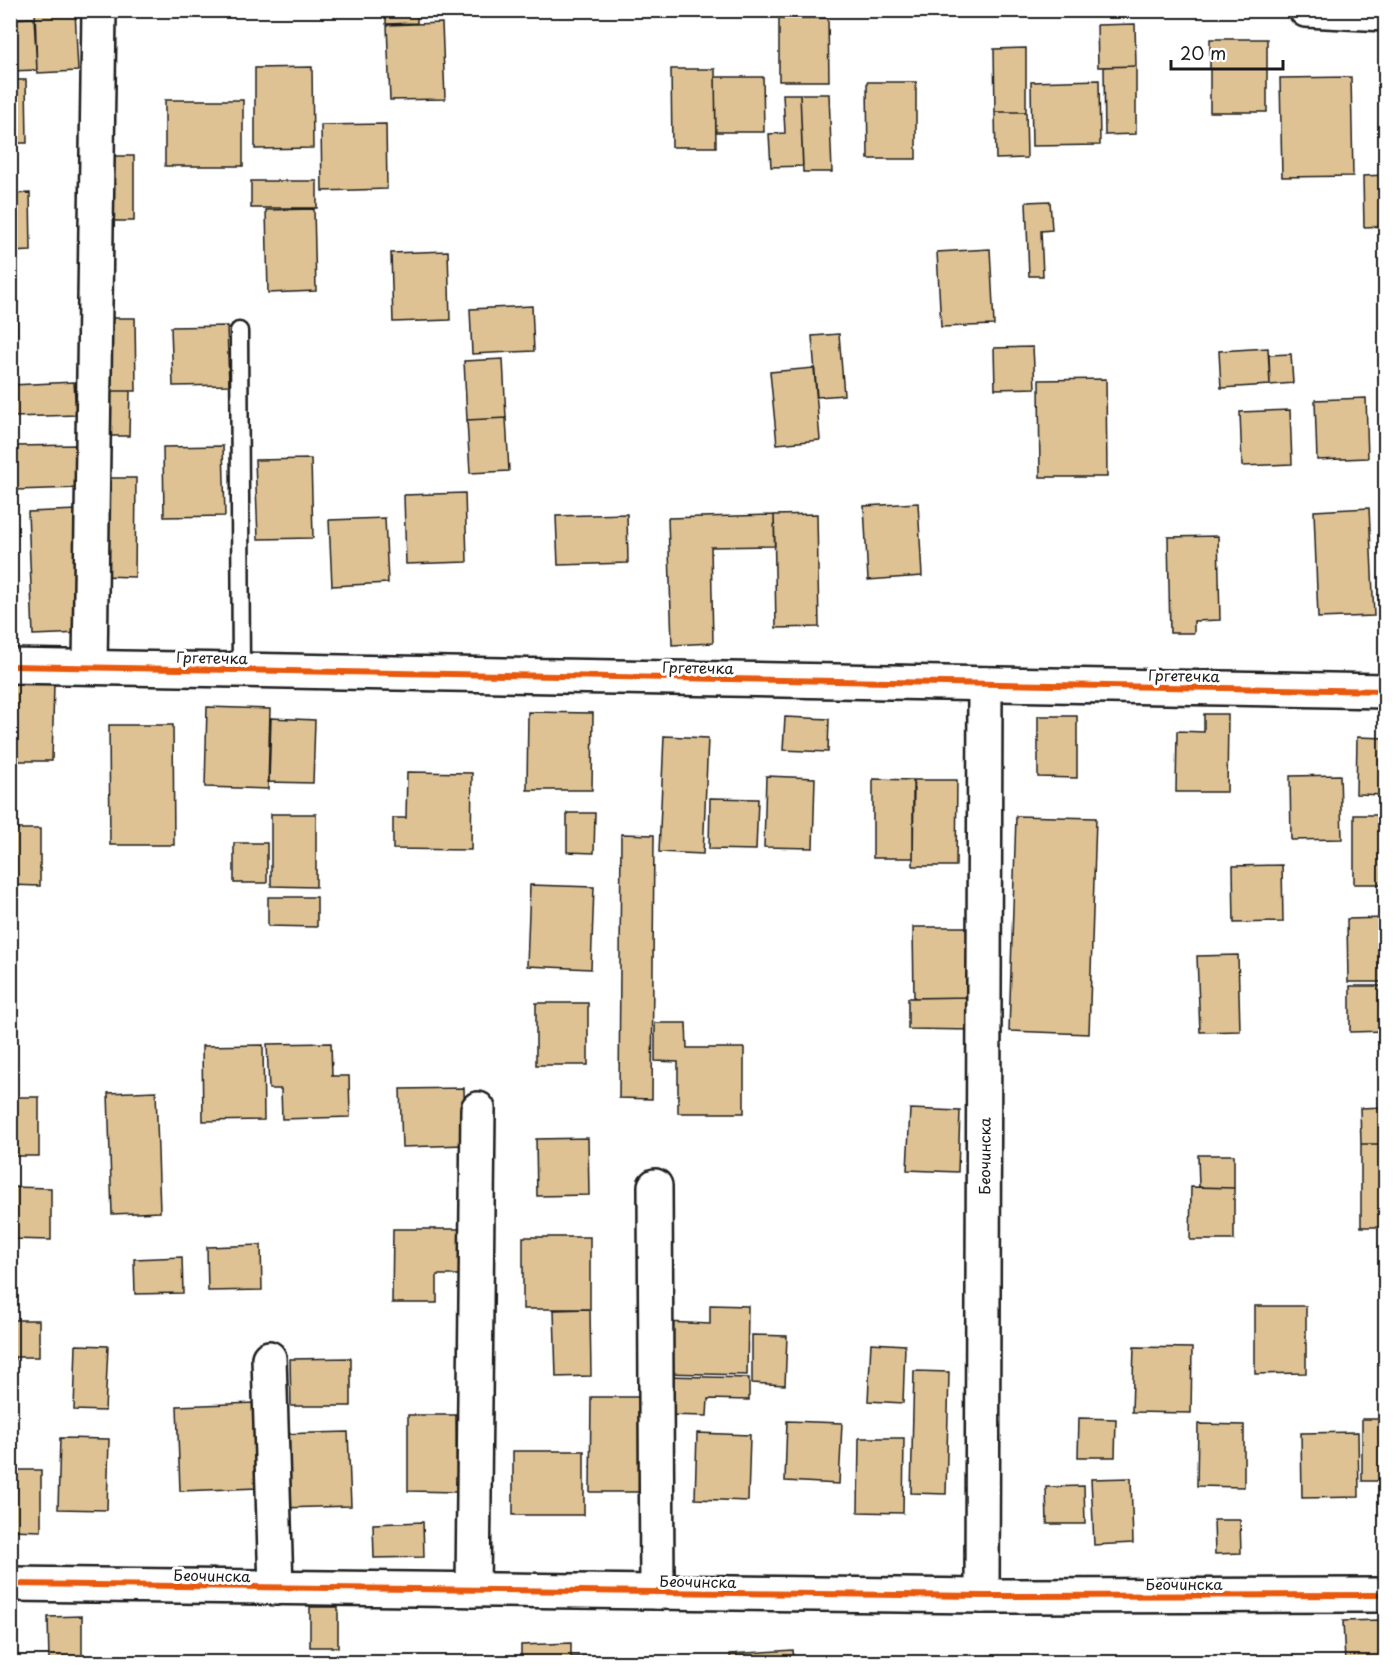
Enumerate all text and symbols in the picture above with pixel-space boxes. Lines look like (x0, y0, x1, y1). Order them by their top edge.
scale bar (1171, 33, 1284, 71)
text: 20 m (1180, 39, 1226, 66)
street label: Гргетечка (176, 645, 249, 669)
street label: Гргетечка (662, 655, 735, 679)
street label: Гргетечка (1148, 663, 1221, 687)
street label: Беочинска (972, 1117, 995, 1195)
street label: Беочинска (173, 1563, 251, 1587)
street label: Беочинска (659, 1569, 737, 1593)
street label: Беочинска (1145, 1572, 1223, 1595)

